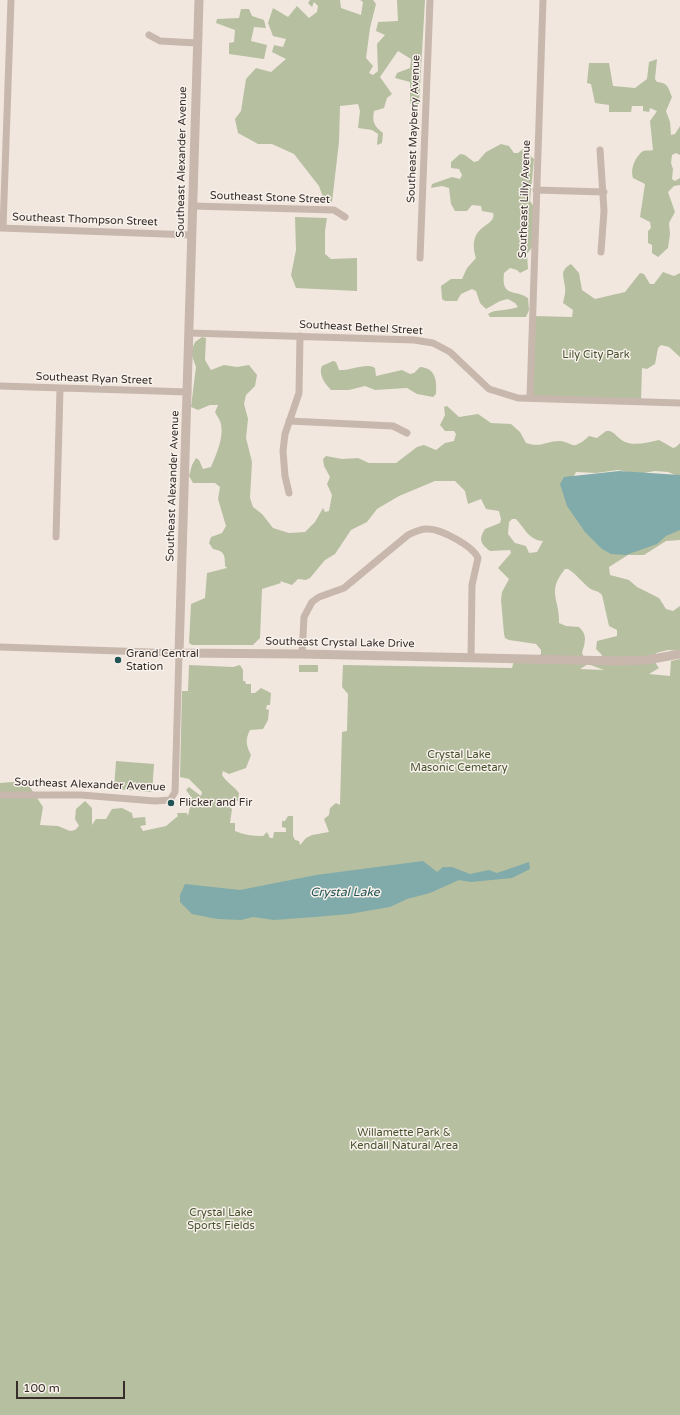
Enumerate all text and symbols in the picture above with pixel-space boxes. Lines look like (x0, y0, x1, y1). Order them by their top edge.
street label: Southeast Mayberry Avenue (405, 55, 423, 203)
street label: Southeast Alexander Avenue (174, 86, 190, 238)
street label: Southeast Lilly Avenue (516, 140, 534, 258)
street label: Southeast Stone Street (210, 189, 330, 207)
street label: Southeast Thompson Street (12, 211, 158, 229)
street label: Southeast Bethel Street (299, 318, 423, 338)
park label: Lily City Park (562, 348, 630, 362)
street label: Southeast Ryan Street (35, 370, 153, 388)
street label: Southeast Alexander Avenue (164, 410, 182, 562)
street label: Southeast Crystal Lake Drive (265, 635, 415, 651)
place label: Grand Central Station (126, 647, 199, 673)
marker: Grand Central Station (113, 655, 123, 665)
park label: Crystal Lake Masonic Cemetary (410, 748, 508, 774)
street label: Southeast Alexander Avenue (14, 776, 166, 794)
place label: Flicker and Fir (179, 796, 252, 810)
marker: Flicker and Fir (166, 798, 176, 808)
water label: Crystal Lake (310, 886, 380, 900)
park label: Willamette Park & Kendall Natural Area (350, 1126, 458, 1152)
park label: Crystal Lake Sports Fields (187, 1206, 255, 1232)
scale bar (18, 1373, 127, 1399)
text: 100 m (23, 1381, 60, 1395)

